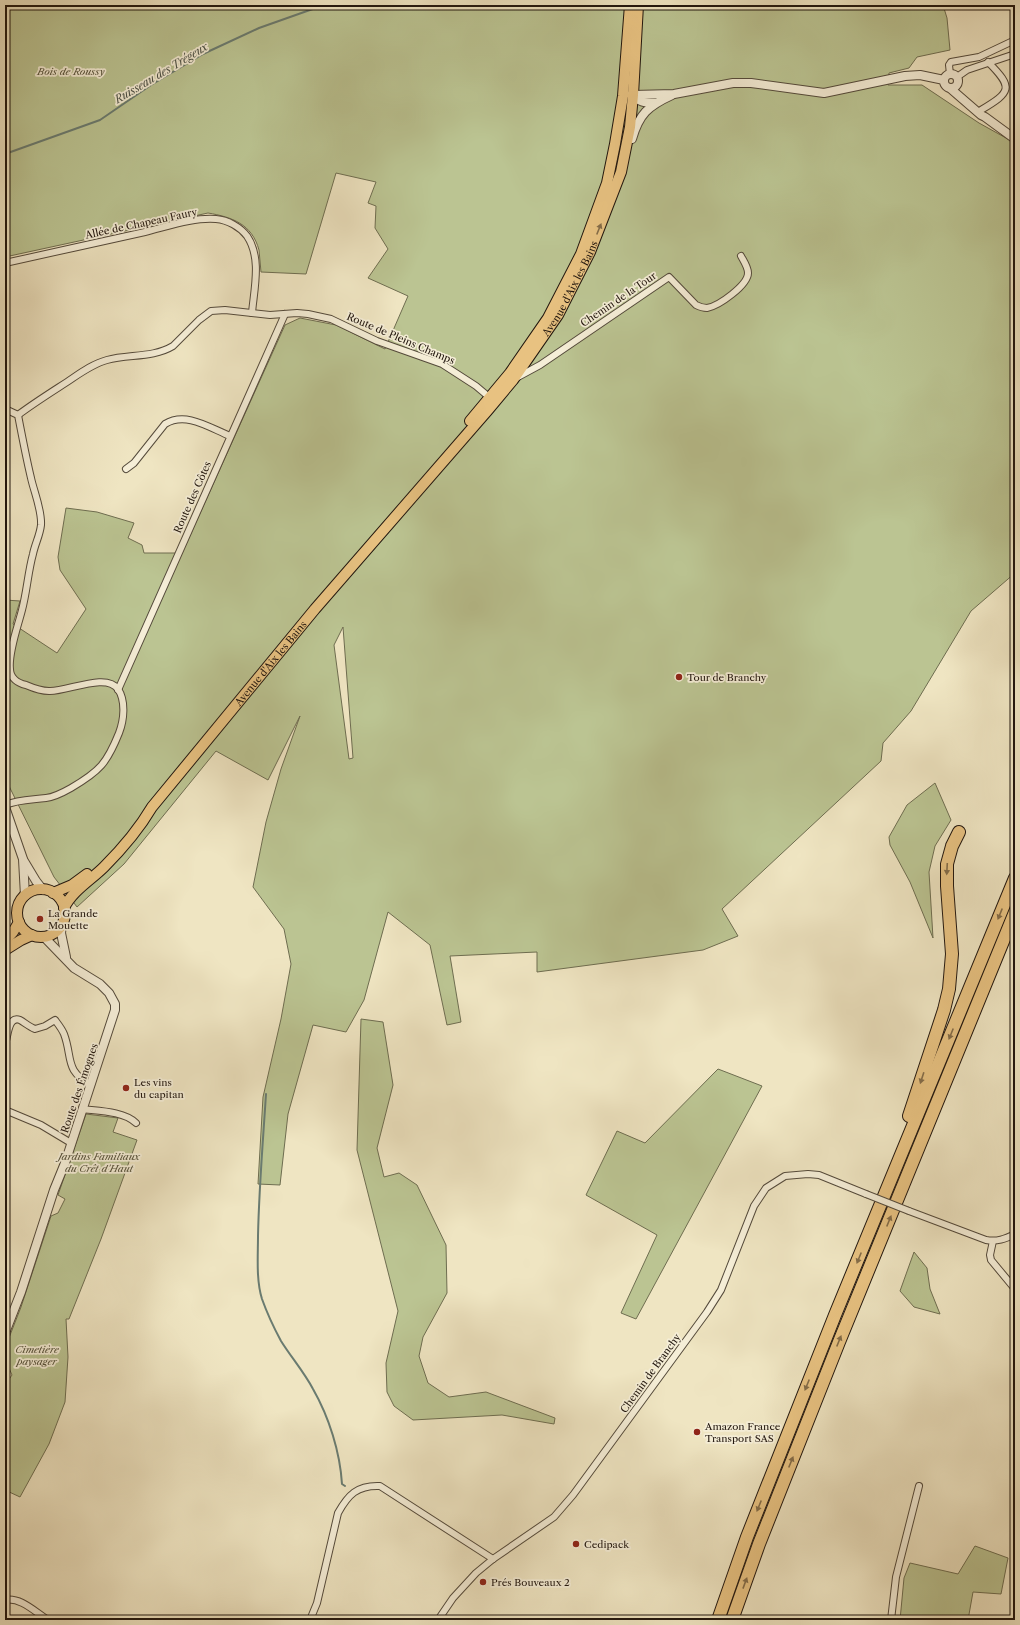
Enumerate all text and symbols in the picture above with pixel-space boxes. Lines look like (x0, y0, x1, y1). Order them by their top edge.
water label: Ruisseau des Trégeux (111, 39, 211, 107)
park label: Bois de Roussy (36, 65, 105, 78)
street label: Allée de Chapeau Faury (83, 205, 199, 242)
one-way arrow (596, 223, 602, 234)
street label: Avenue d'Aix les Bains (539, 239, 601, 340)
street label: Chemin de la Tour (578, 269, 659, 330)
street label: Route de Pleins Champs (345, 310, 457, 367)
street label: Route des Côtes (171, 459, 214, 535)
street label: Avenue d'Aix les Bains (231, 618, 310, 709)
place label: Tour de Branchy (687, 671, 767, 684)
marker: Tour de Branchy (674, 672, 684, 682)
one-way arrow (944, 863, 951, 875)
place label: La Grande Mouette (48, 907, 98, 932)
one-way arrow (997, 908, 1003, 920)
marker: La Grande Mouette (35, 914, 45, 924)
one-way arrow (947, 1029, 953, 1041)
street label: Route des Émognes (58, 1042, 101, 1135)
one-way arrow (918, 1073, 924, 1085)
place label: Les vins du capitan (134, 1076, 184, 1101)
marker: Les vins du capitan (121, 1083, 131, 1093)
park label: Jardins Familiaux du Crêt d'Haut (55, 1150, 141, 1175)
one-way arrow (886, 1214, 892, 1226)
one-way arrow (856, 1252, 862, 1263)
street label: Chemin de Branchy (617, 1331, 684, 1415)
one-way arrow (837, 1335, 843, 1347)
park label: Cimetière paysager (15, 1343, 60, 1368)
one-way arrow (804, 1380, 810, 1392)
place label: Amazon France Transport SAS (704, 1420, 781, 1445)
marker: Amazon France Transport SAS (692, 1427, 702, 1437)
one-way arrow (789, 1455, 795, 1467)
one-way arrow (756, 1501, 762, 1513)
place label: Cedipack (584, 1538, 630, 1551)
marker: Cedipack (571, 1539, 581, 1549)
place label: Prés Bouveaux 2 (491, 1576, 570, 1589)
marker: Prés Bouveaux 2 (478, 1577, 488, 1587)
one-way arrow (742, 1577, 748, 1589)

